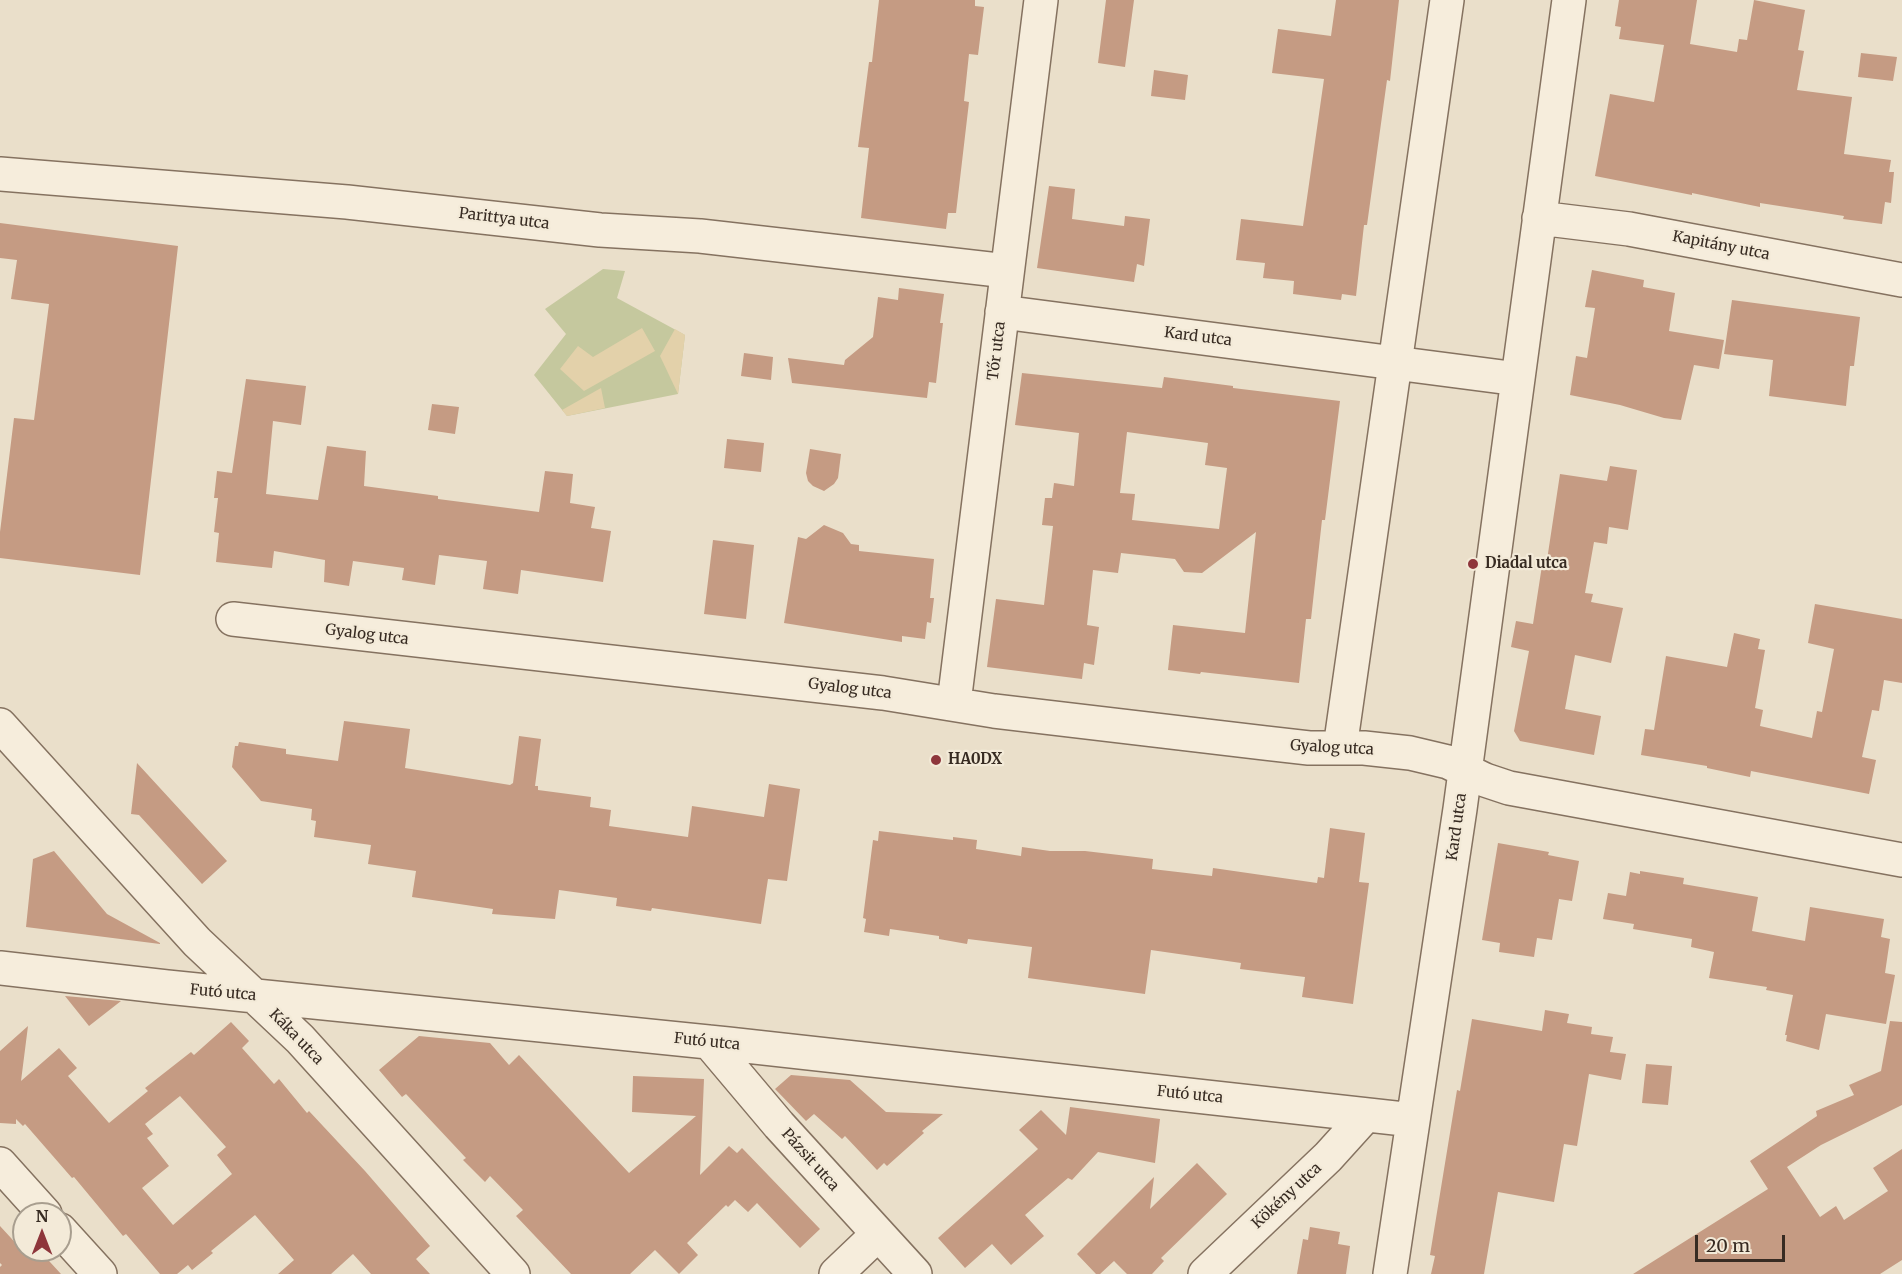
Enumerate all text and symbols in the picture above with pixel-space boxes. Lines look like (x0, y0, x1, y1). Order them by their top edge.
street label: Parittya utca (458, 204, 550, 234)
street label: Kapitány utca (1671, 228, 1771, 264)
street label: Tőr utca (984, 320, 1010, 382)
street label: Kard utca (1163, 324, 1233, 350)
place label: Diadal utca (1485, 555, 1567, 573)
marker: Diadal utca (1466, 557, 1480, 571)
street label: Gyalog utca (324, 621, 410, 649)
street label: Gyalog utca (807, 675, 893, 703)
street label: Gyalog utca (1290, 737, 1374, 759)
place label: HA0DX (948, 751, 1002, 769)
marker: HA0DX (929, 753, 943, 767)
street label: Kard utca (1443, 792, 1471, 862)
street label: Futó utca (189, 981, 257, 1005)
street label: Káka utca (265, 1005, 327, 1069)
street label: Futó utca (673, 1030, 741, 1054)
street label: Futó utca (1156, 1083, 1224, 1107)
street label: Pázsit utca (777, 1125, 843, 1195)
street label: Kökény utca (1249, 1159, 1325, 1233)
north arrow (12, 1202, 72, 1262)
text: N (36, 1206, 48, 1226)
scale bar (1698, 1223, 1788, 1261)
text: 20 m (1706, 1234, 1750, 1257)

